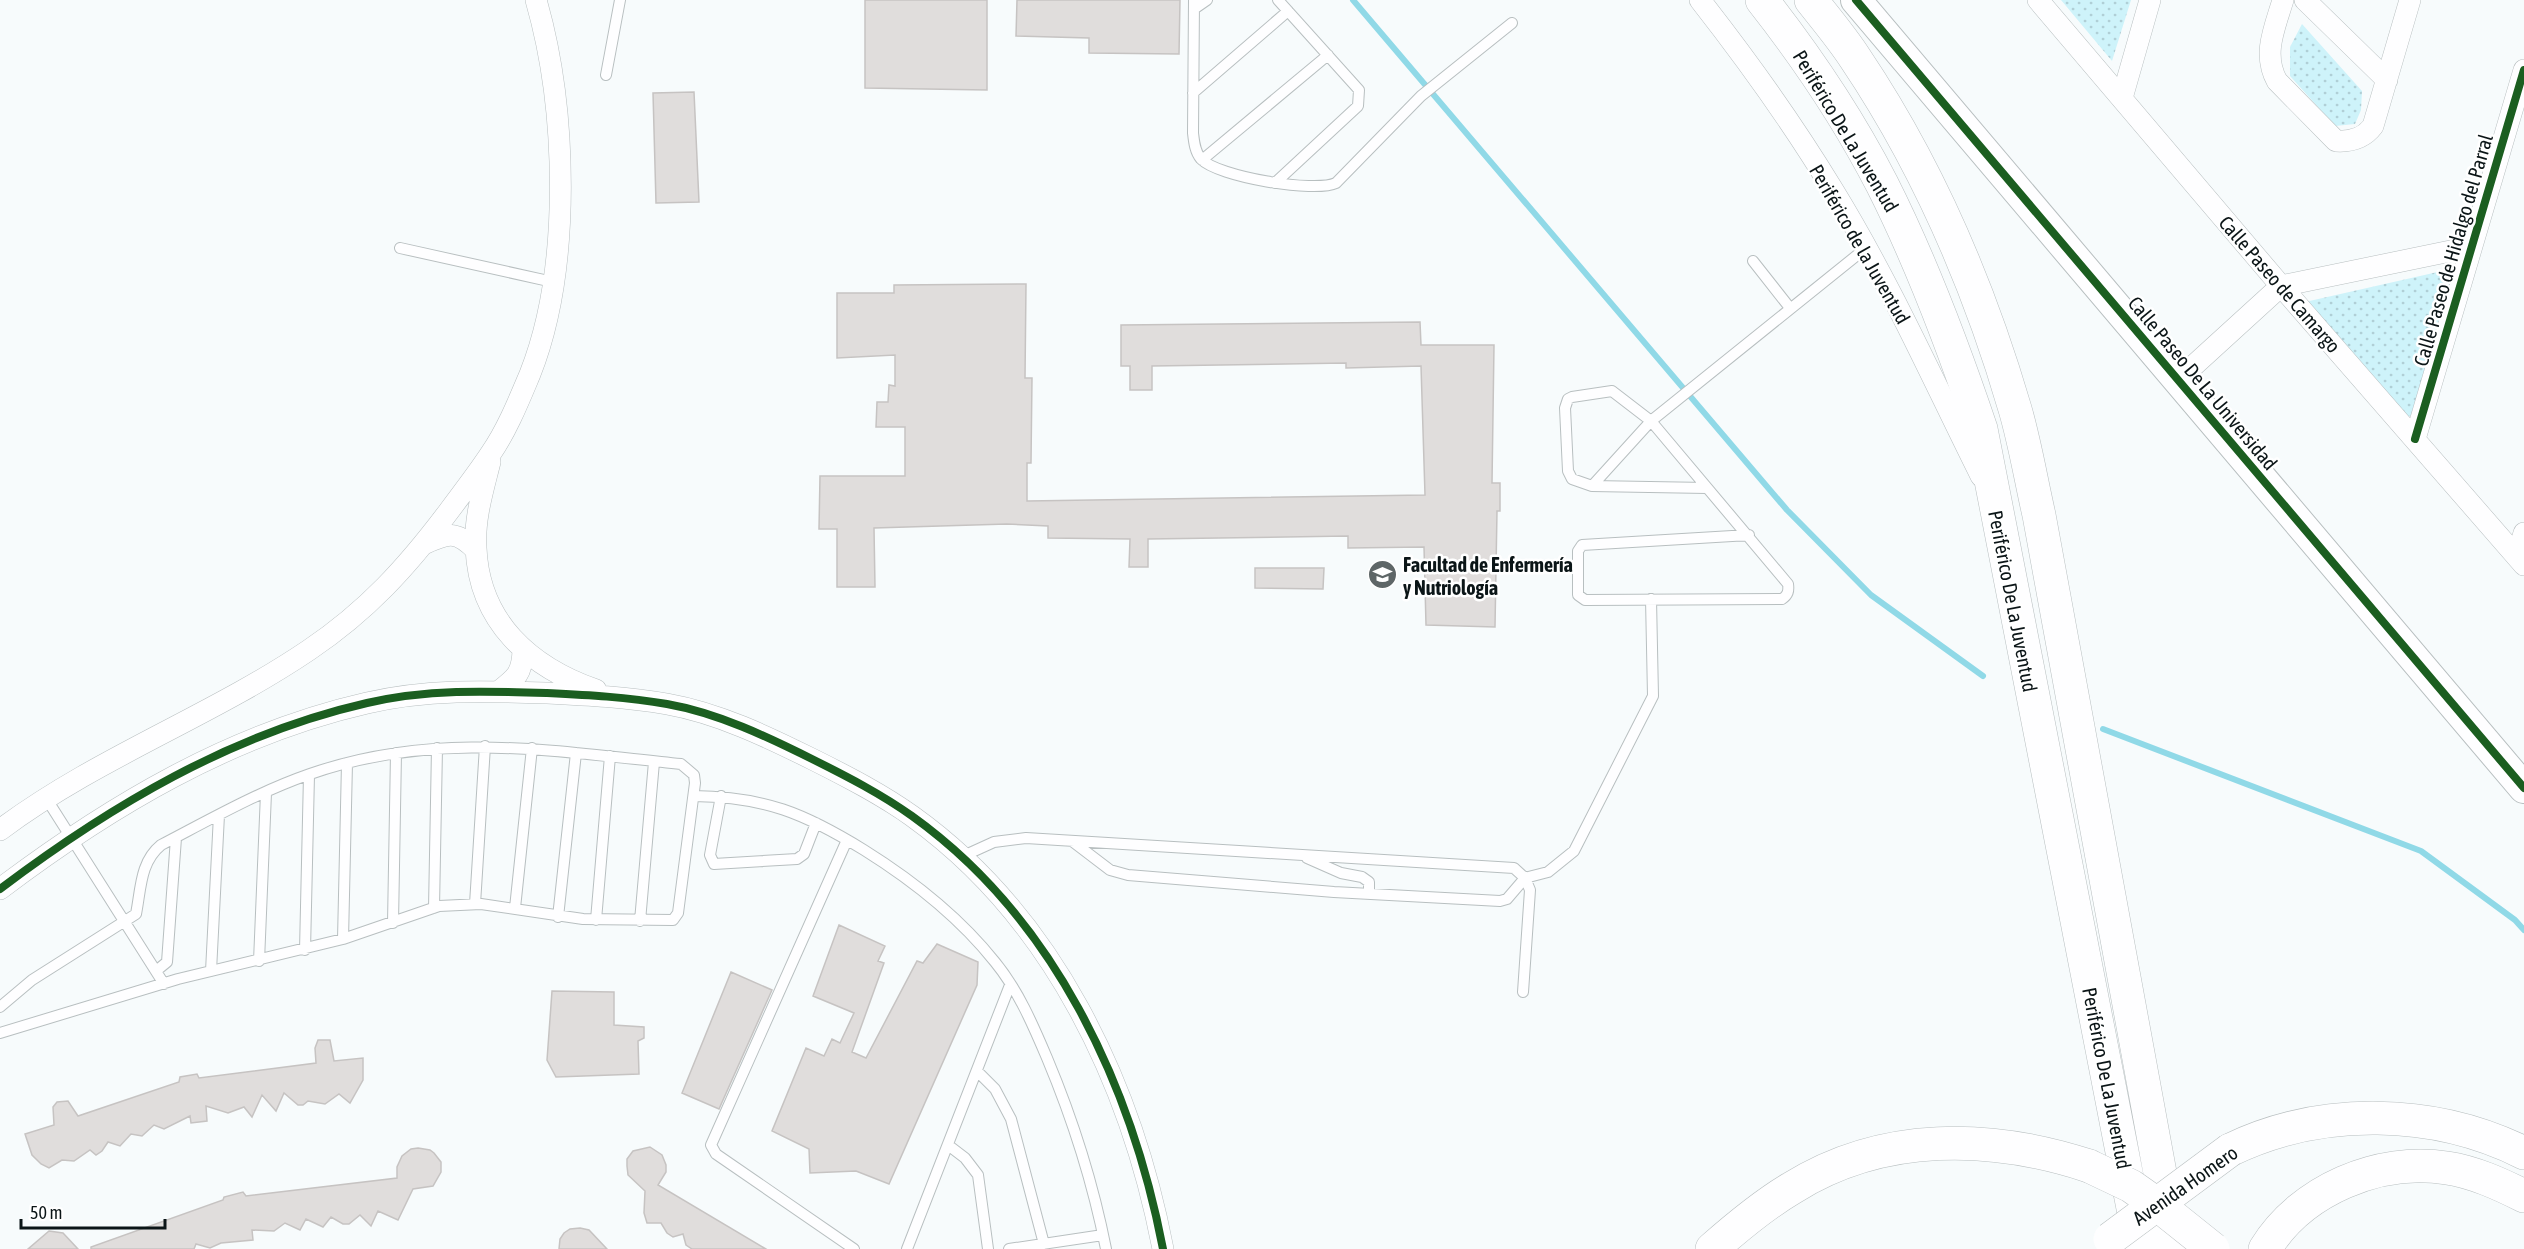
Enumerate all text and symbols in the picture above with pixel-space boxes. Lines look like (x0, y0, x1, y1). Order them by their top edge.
street label: Periférico De La Juventud (1789, 46, 1903, 216)
street label: Calle Paseo de Hidalgo del Parral (2409, 131, 2497, 369)
street label: Periférico de la Juventud (1805, 160, 1915, 328)
street label: Calle Paseo de Camargo (2214, 211, 2346, 357)
street label: Calle Paseo De La Universidad (2124, 292, 2282, 474)
street label: Periférico De La Juventud (1984, 508, 2042, 694)
place label: Facultad de Enfermería y Nutriología (1403, 553, 1573, 599)
school or university icon: Facultad de Enfermería y Nutriología (1366, 559, 1398, 591)
street label: Periférico De La Juventud (2078, 985, 2136, 1171)
street label: Avenida Homero (2128, 1140, 2242, 1230)
scale bar (21, 1192, 165, 1230)
text: 50 m (30, 1202, 62, 1223)

